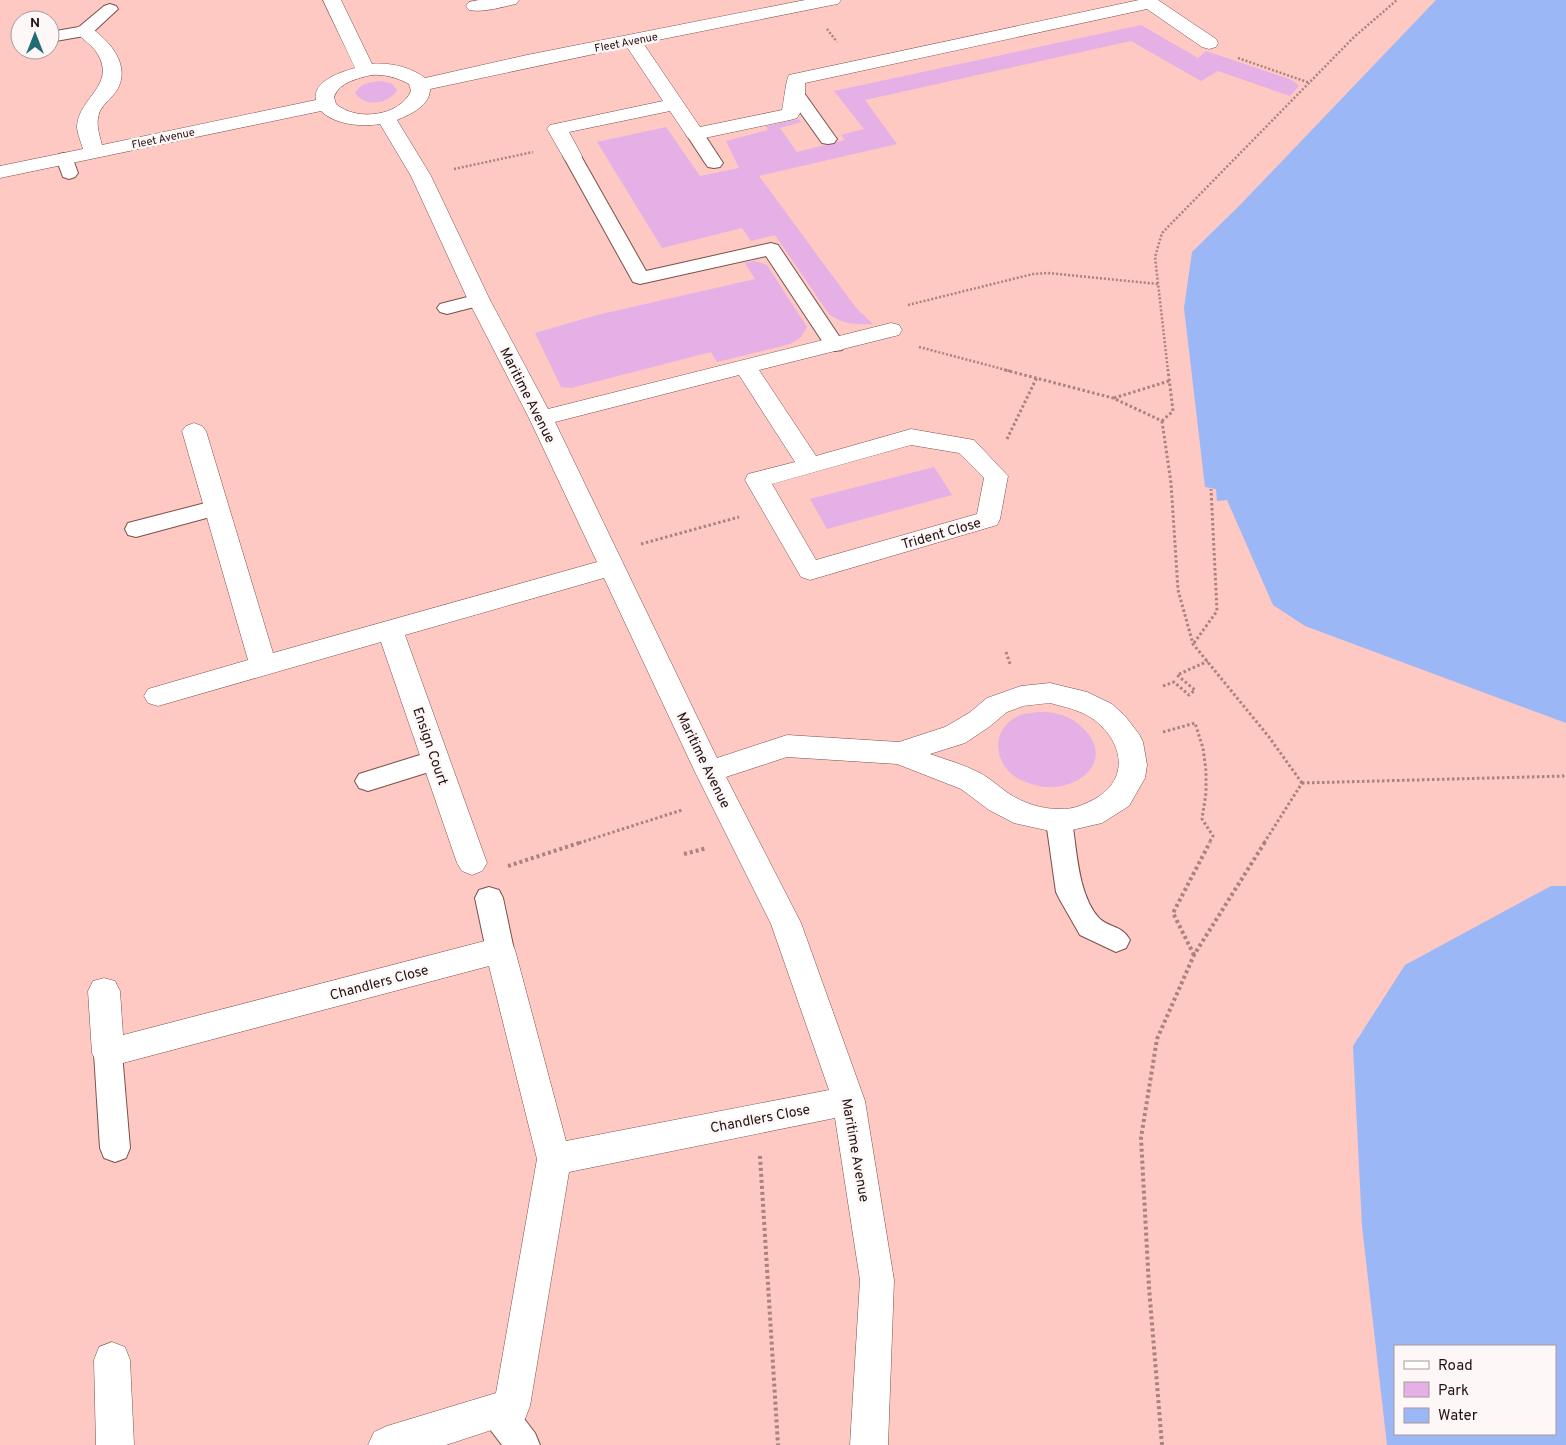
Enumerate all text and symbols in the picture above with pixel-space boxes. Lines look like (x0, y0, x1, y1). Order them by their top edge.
north arrow (10, 10, 60, 60)
text: N (30, 15, 40, 32)
street label: Fleet Avenue (593, 30, 659, 56)
street label: Fleet Avenue (130, 125, 196, 152)
street label: Maritime Avenue (495, 345, 558, 446)
street label: Trident Close (900, 515, 983, 554)
street label: Ensign Court (408, 705, 451, 788)
street label: Maritime Avenue (672, 710, 733, 812)
street label: Chandlers Close (328, 962, 431, 1005)
street label: Maritime Avenue (837, 1097, 872, 1203)
street label: Chandlers Close (709, 1101, 812, 1137)
legend (1394, 1345, 1556, 1435)
text: Road (1438, 1357, 1473, 1376)
text: Park (1438, 1382, 1469, 1401)
text: Water (1438, 1407, 1478, 1426)

